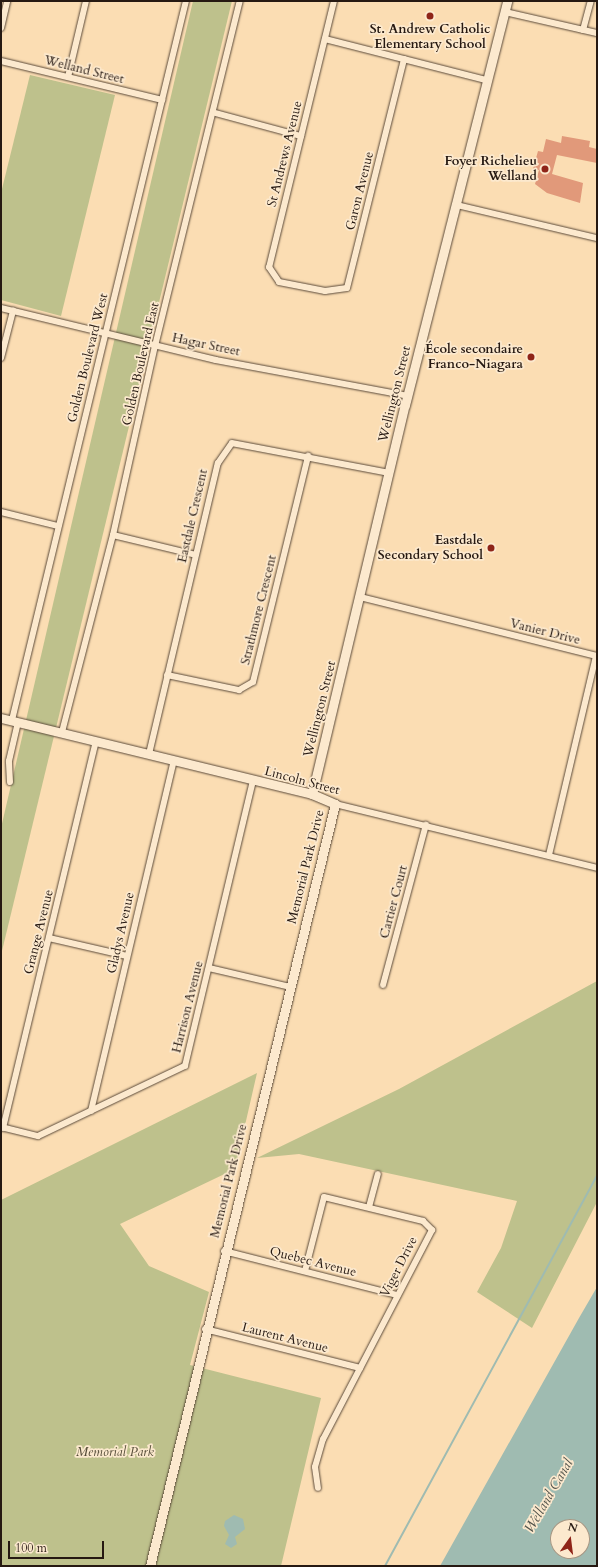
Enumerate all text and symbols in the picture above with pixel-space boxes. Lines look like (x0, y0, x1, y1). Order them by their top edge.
marker: St. Andrew Catholic Elementary School (425, 11, 435, 21)
place label: St. Andrew Catholic Elementary School (370, 22, 490, 53)
street label: Welland Street (43, 53, 125, 87)
street label: St Andrews Avenue (264, 99, 306, 209)
street label: Garon Avenue (343, 150, 377, 232)
place label: Foyer Richelieu Welland (444, 154, 537, 185)
marker: Foyer Richelieu Welland (540, 164, 550, 174)
street label: Golden Boulevard West (64, 292, 112, 424)
street label: Golden Boulevard East (119, 301, 163, 427)
street label: Hagar Street (171, 330, 241, 360)
place label: École secondaire Franco-Niagara (425, 342, 523, 373)
street label: Wellington Street (376, 344, 414, 444)
marker: École secondaire Franco-Niagara (526, 352, 536, 362)
street label: Eastdale Crescent (175, 468, 211, 564)
place label: Eastdale Secondary School (378, 533, 483, 564)
marker: Eastdale Secondary School (486, 543, 496, 553)
street label: Strathmore Crescent (238, 553, 280, 667)
street label: Vanier Drive (508, 616, 582, 648)
street label: Wellington Street (301, 659, 339, 759)
street label: Lincoln Street (263, 763, 341, 799)
street label: Memorial Park Drive (284, 808, 328, 926)
street label: Cartier Court (377, 864, 411, 940)
street label: Grange Avenue (21, 888, 57, 976)
street label: Gladys Avenue (104, 891, 138, 975)
street label: Harrison Avenue (169, 959, 207, 1055)
street label: Memorial Park Drive (207, 1122, 251, 1240)
street label: Viger Drive (377, 1234, 421, 1300)
street label: Quebec Avenue (268, 1244, 358, 1280)
street label: Laurent Avenue (240, 1320, 330, 1356)
park label: Memorial Park (76, 1444, 154, 1460)
water label: Welland Canal (521, 1456, 577, 1536)
north arrow (550, 1519, 590, 1559)
text: N (566, 1519, 579, 1536)
scale bar (10, 1533, 106, 1559)
text: 100 m (15, 1540, 47, 1556)

